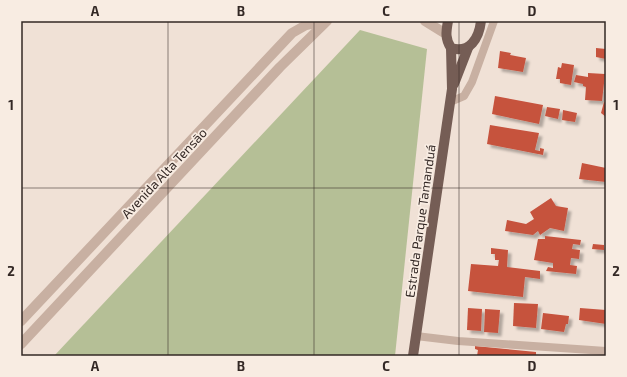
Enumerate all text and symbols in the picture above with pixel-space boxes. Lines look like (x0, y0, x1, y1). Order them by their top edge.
text: A (91, 3, 100, 19)
text: B (237, 3, 245, 19)
text: C (382, 3, 390, 19)
text: D (528, 3, 537, 19)
text: 1 (8, 97, 14, 113)
text: 1 (613, 97, 619, 113)
street label: Avenida Alta Tensāo (118, 124, 210, 222)
street label: Estrada Parque Tamanduá (401, 143, 439, 299)
text: 2 (7, 263, 15, 279)
text: 2 (612, 263, 620, 279)
text: A (91, 358, 100, 374)
text: B (237, 358, 245, 374)
text: C (382, 358, 390, 374)
text: D (528, 358, 537, 374)

